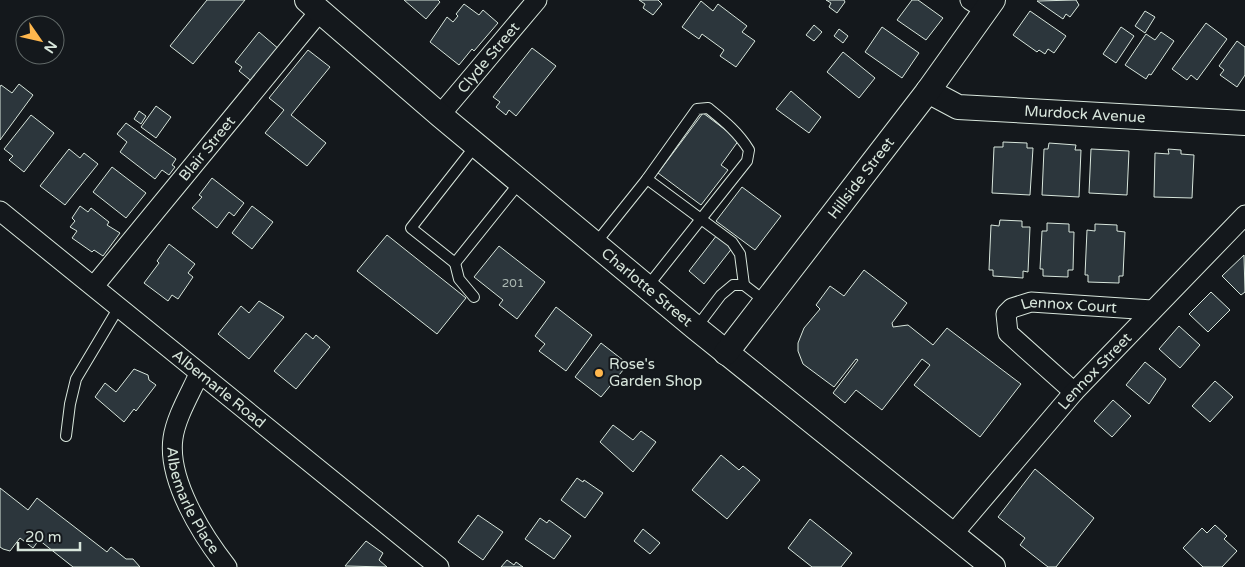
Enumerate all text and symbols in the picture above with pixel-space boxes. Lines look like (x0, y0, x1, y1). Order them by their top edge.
north arrow (15, 15, 65, 65)
street label: Clyde Street (453, 18, 523, 97)
text: N (40, 38, 61, 56)
street label: Murdock Avenue (1024, 102, 1146, 126)
street label: Blair Street (175, 112, 239, 185)
street label: Hillside Street (824, 133, 898, 222)
street label: Charlotte Street (598, 244, 696, 330)
house number: 201 (502, 276, 524, 290)
street label: Lennox Court (1019, 293, 1118, 317)
street label: Lennox Street (1054, 329, 1136, 413)
street label: Albemarle Road (169, 346, 269, 432)
place label: Rose's Garden Shop (609, 355, 702, 390)
marker: Rose's Garden Shop (593, 367, 605, 379)
street label: Albemarle Place (163, 446, 223, 557)
scale bar (18, 520, 80, 552)
text: 20 m (25, 528, 62, 546)

